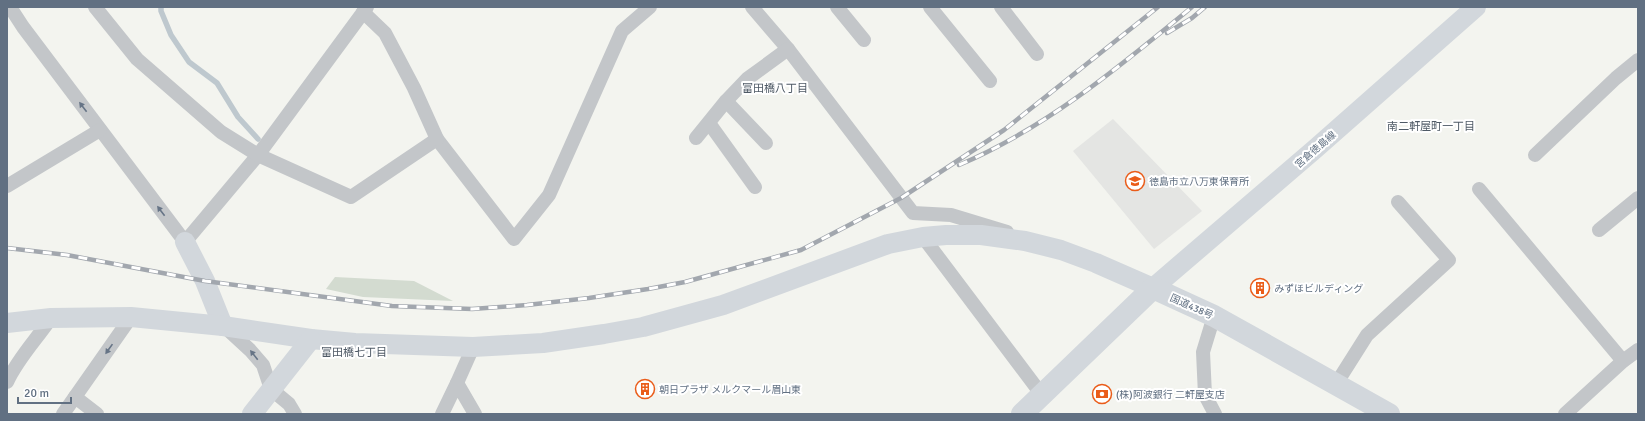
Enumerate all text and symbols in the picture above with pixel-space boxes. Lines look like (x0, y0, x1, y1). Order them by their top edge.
district label: 富田橋八丁目 (742, 82, 808, 95)
one-way arrow (79, 102, 87, 113)
district label: 南二軒屋町一丁目 (1387, 120, 1475, 133)
street label: 宮倉徳島線 (1293, 129, 1338, 171)
school or university icon: 徳島市立八万東保育所 (1124, 170, 1146, 192)
place label: 徳島市立八万東保育所 (1149, 176, 1249, 188)
one-way arrow (158, 206, 166, 216)
building icon: みずほビルディング (1249, 277, 1271, 299)
place label: みずほビルディング (1274, 283, 1363, 295)
street label: 国道438号 (1168, 292, 1215, 322)
one-way arrow (104, 344, 113, 355)
district label: 富田橋七丁目 (321, 346, 387, 359)
one-way arrow (250, 349, 259, 360)
building icon: 朝日プラザ メルクマール眉山東 (634, 378, 656, 400)
scale bar (18, 379, 71, 405)
bank icon: (株)阿波銀行 二軒屋支店 (1091, 383, 1113, 405)
place label: 朝日プラザ メルクマール眉山東 (659, 384, 801, 396)
text: 20 m (24, 386, 49, 401)
place label: (株)阿波銀行 二軒屋支店 (1116, 389, 1225, 401)

